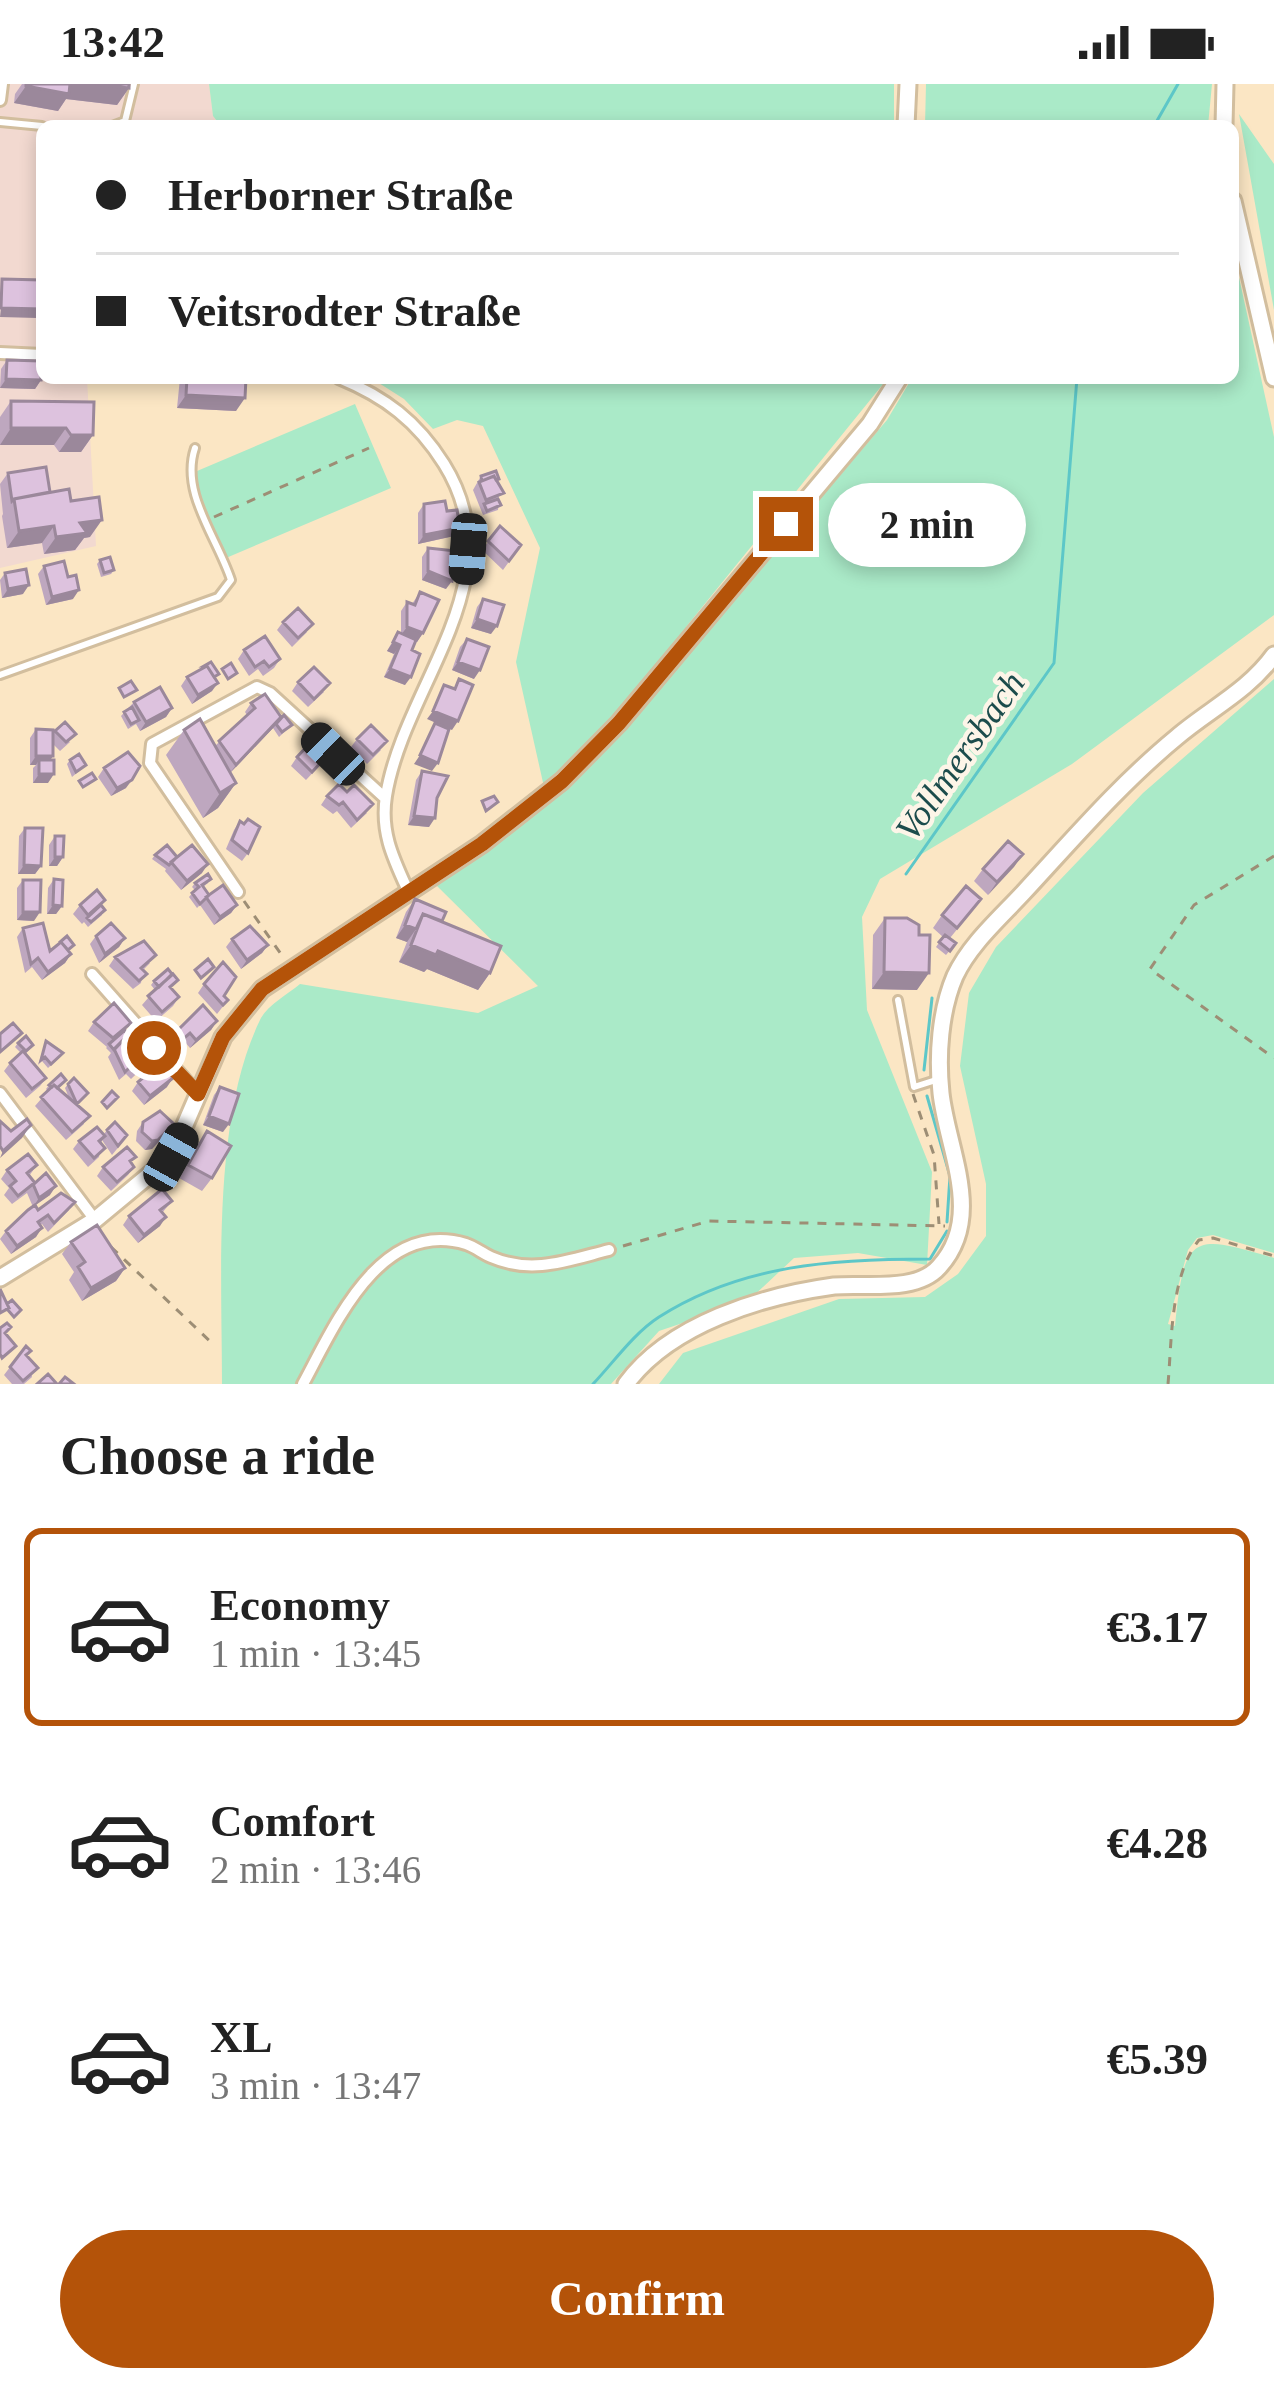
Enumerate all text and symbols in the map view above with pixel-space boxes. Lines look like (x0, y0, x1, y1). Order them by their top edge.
text: 13:42 (60, 17, 165, 67)
text: Herborner Straße (168, 170, 513, 220)
text: Veitsrodter Straße (168, 286, 521, 336)
callout: 2 min (828, 482, 1026, 566)
route end (759, 497, 813, 551)
text: 2 min (880, 503, 974, 546)
car (448, 512, 488, 586)
water label: Vollmersbach (887, 664, 1033, 848)
car (295, 716, 371, 792)
route start (127, 1021, 181, 1075)
car (138, 1117, 204, 1197)
text: Choose a ride (60, 1426, 375, 1486)
icon: car (66, 1573, 174, 1681)
text: Economy (210, 1580, 390, 1630)
text: €3.17 (1107, 1602, 1208, 1652)
text: 1 min · 13:45 (210, 1632, 421, 1675)
icon: car (66, 1789, 174, 1897)
text: Comfort (210, 1796, 375, 1846)
text: €4.28 (1107, 1818, 1208, 1868)
text: 2 min · 13:46 (210, 1848, 421, 1891)
icon: car (66, 2005, 174, 2113)
text: XL (210, 2012, 273, 2062)
text: €5.39 (1107, 2034, 1208, 2084)
text: 3 min · 13:47 (210, 2064, 421, 2107)
button: Confirm (60, 2230, 1214, 2368)

